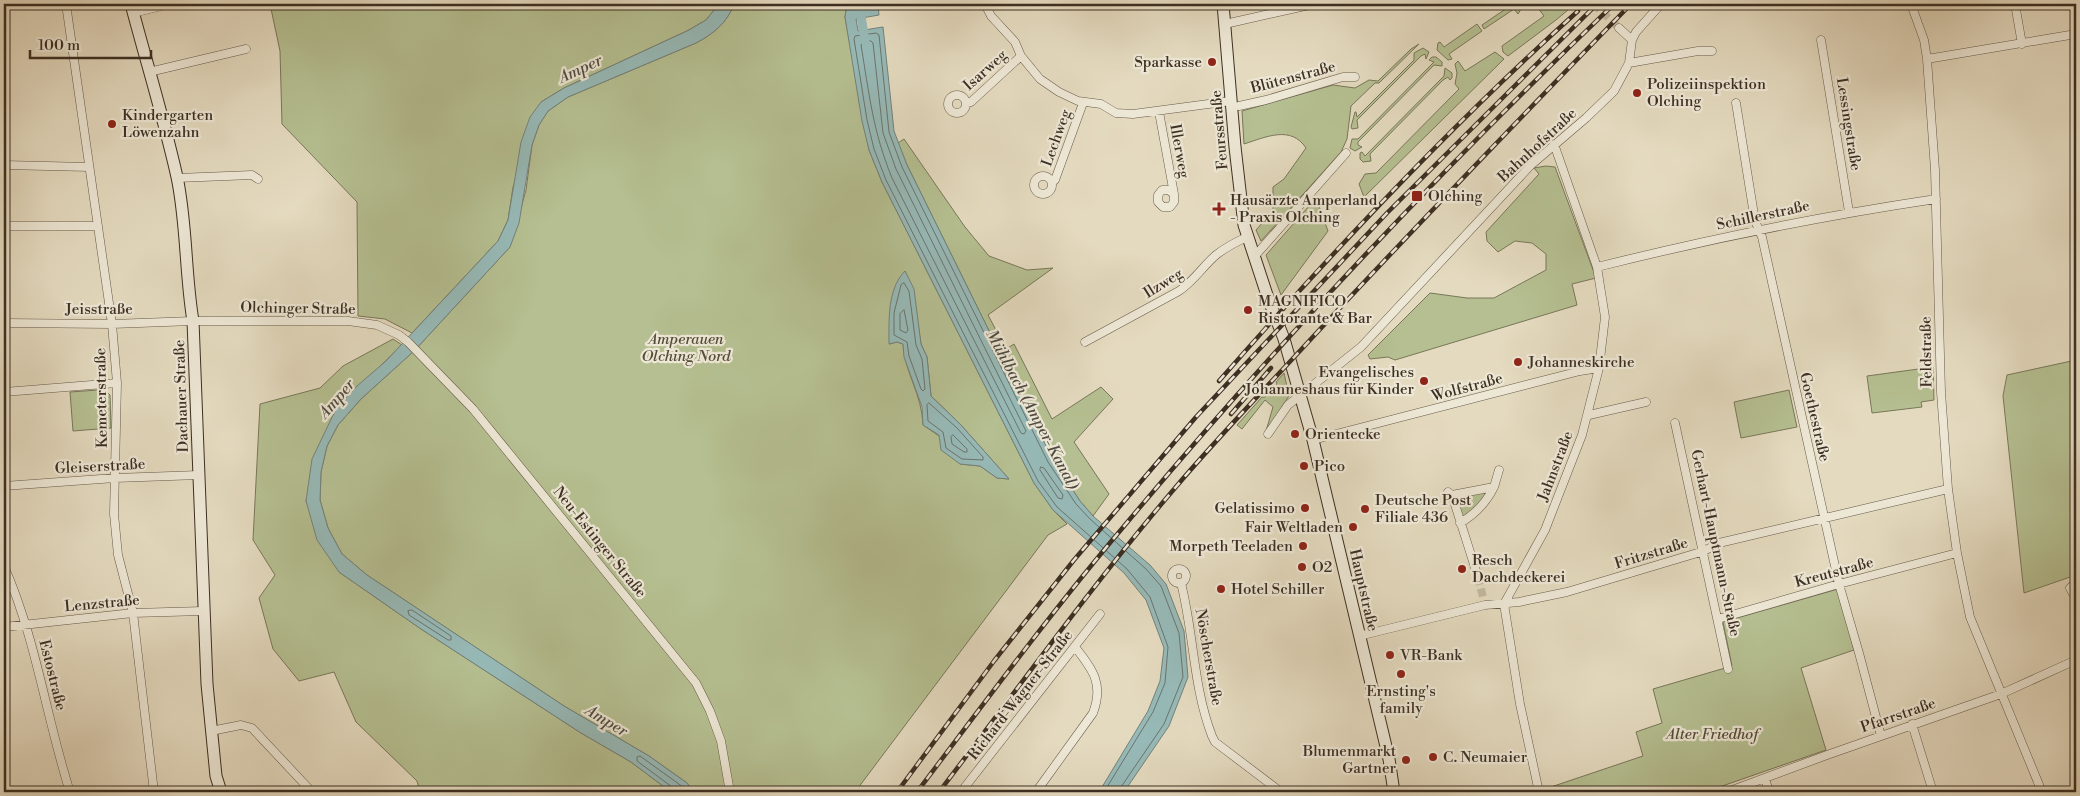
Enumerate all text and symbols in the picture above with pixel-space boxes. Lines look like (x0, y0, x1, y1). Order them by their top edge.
scale bar (30, 28, 151, 60)
text: 100 m (38, 36, 80, 55)
street label: Isarweg (959, 46, 1011, 95)
water label: Amper (554, 50, 606, 88)
place label: Sparkasse (1134, 53, 1202, 72)
marker: Sparkasse (1206, 56, 1218, 68)
street label: Blütenstraße (1248, 57, 1338, 98)
place label: Polizeiinspektion Olching (1647, 75, 1766, 111)
street label: Lessingstraße (1832, 76, 1865, 172)
marker: Polizeiinspektion Olching (1631, 87, 1643, 99)
street label: Feursstraße (1207, 89, 1232, 171)
street label: Bahnhofstraße (1493, 104, 1581, 187)
place label: Kindergarten Löwenzahn (122, 106, 213, 142)
street label: Lechweg (1037, 107, 1076, 169)
marker: Kindergarten Löwenzahn (106, 118, 118, 130)
street label: Illerweg (1165, 122, 1194, 180)
place label: Olching (1428, 187, 1482, 206)
marker: Olching (1410, 189, 1424, 203)
place label: Hausärzte Amperland - Praxis Olching (1230, 191, 1378, 227)
street label: Schillerstraße (1715, 196, 1811, 235)
marker: Hausärzte Amperland - Praxis Olching (1212, 202, 1226, 216)
street label: Ilzweg (1140, 264, 1187, 303)
place label: MAGNIFICO Ristorante & Bar (1258, 292, 1373, 328)
street label: Olchinger Straße (240, 298, 356, 319)
street label: Jeisstraße (64, 300, 133, 319)
marker: MAGNIFICO Ristorante & Bar (1242, 304, 1254, 316)
street label: Feldstraße (1916, 316, 1937, 388)
water label: Mühlbach (Amper-Kanal) (981, 326, 1083, 494)
park label: Amperauen Olching Nord (642, 330, 731, 366)
street label: Dachauer Straße (170, 339, 193, 453)
street label: Kemeterstraße (91, 348, 112, 448)
place label: Johanneskirche (1527, 353, 1634, 372)
marker: Johanneskirche (1512, 356, 1524, 368)
place label: Evangelisches Johanneshaus für Kinder (1244, 363, 1415, 399)
street label: Wolfstraße (1428, 369, 1505, 406)
street label: Goethestraße (1795, 371, 1834, 464)
water label: Amper (313, 374, 360, 424)
marker: Evangelisches Johanneshaus für Kinder (1418, 375, 1430, 387)
place label: Orientecke (1305, 425, 1381, 444)
marker: Orientecke (1289, 428, 1301, 440)
street label: Jahnstraße (1533, 428, 1578, 505)
street label: Gerhart-Hauptmann-Straße (1686, 448, 1745, 638)
street label: Gleiserstraße (54, 455, 146, 478)
place label: Pico (1314, 457, 1345, 476)
marker: Pico (1298, 460, 1310, 472)
street label: Neu-Estinger Straße (549, 483, 650, 602)
place label: Deutsche Post Filiale 436 (1375, 491, 1472, 527)
place label: Gelatissimo (1214, 499, 1295, 518)
marker: Gelatissimo (1299, 502, 1311, 514)
marker: Deutsche Post Filiale 436 (1359, 503, 1371, 515)
place label: Fair Weltladen (1245, 518, 1343, 537)
marker: Fair Weltladen (1347, 521, 1359, 533)
street label: Fritzstraße (1612, 533, 1690, 574)
place label: Morpeth Teeladen (1169, 537, 1293, 556)
marker: Morpeth Teeladen (1297, 540, 1309, 552)
street label: Hauptstraße (1345, 547, 1382, 633)
place label: Resch Dachdeckerei (1472, 551, 1566, 587)
street label: Kreutstraße (1793, 553, 1876, 592)
place label: O2 (1312, 558, 1332, 577)
marker: O2 (1296, 561, 1308, 573)
marker: Resch Dachdeckerei (1456, 563, 1468, 575)
place label: Hotel Schiller (1231, 580, 1325, 599)
marker: Hotel Schiller (1215, 583, 1227, 595)
street label: Lenzstraße (64, 591, 141, 616)
street label: Nöscherstraße (1191, 607, 1226, 707)
street label: Richard-Wagner-Straße (964, 627, 1077, 764)
street label: Estostraße (35, 638, 71, 713)
place label: VR-Bank (1399, 646, 1463, 665)
marker: VR-Bank (1384, 649, 1396, 661)
marker: Ernsting's family (1395, 668, 1407, 680)
place label: Ernsting's family (1366, 682, 1436, 718)
street label: Pfarrstraße (1858, 694, 1938, 737)
water label: Amper (580, 699, 632, 742)
park label: Alter Friedhof (1664, 725, 1762, 744)
place label: Blumenmarkt Gartner (1302, 742, 1397, 778)
place label: C. Neumaier (1443, 748, 1528, 767)
marker: C. Neumaier (1427, 751, 1439, 763)
marker: Blumenmarkt Gartner (1400, 754, 1412, 766)

